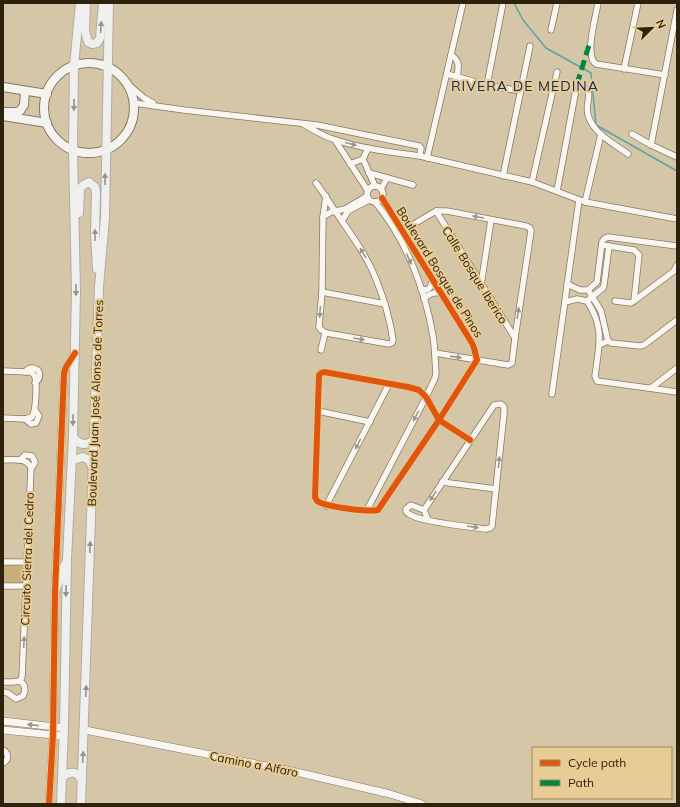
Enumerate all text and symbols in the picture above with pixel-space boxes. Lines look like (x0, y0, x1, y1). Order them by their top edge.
north arrow (632, 8, 672, 48)
text: N (653, 17, 669, 31)
one-way arrow (97, 21, 104, 33)
district label: RIVERA DE MEDINA (451, 77, 599, 95)
one-way arrow (71, 99, 77, 112)
one-way arrow (346, 141, 358, 147)
one-way arrow (102, 172, 108, 185)
street label: Boulevard Bosque de Pinos (394, 204, 487, 340)
one-way arrow (472, 214, 484, 220)
street label: Calle Bosque Iberico (439, 224, 511, 327)
one-way arrow (92, 228, 98, 241)
one-way arrow (359, 247, 366, 259)
one-way arrow (406, 253, 413, 265)
one-way arrow (72, 284, 79, 296)
street label: Boulevard Juan José Alonso de Torres (84, 299, 106, 507)
one-way arrow (317, 306, 324, 318)
one-way arrow (515, 307, 521, 319)
one-way arrow (352, 336, 365, 342)
one-way arrow (450, 354, 462, 360)
one-way arrow (413, 410, 419, 422)
one-way arrow (70, 414, 76, 427)
one-way arrow (355, 438, 362, 449)
one-way arrow (496, 456, 502, 468)
one-way arrow (430, 490, 437, 502)
street label: Circuito Sierra del Cedro (17, 492, 37, 626)
one-way arrow (467, 524, 479, 530)
one-way arrow (87, 540, 93, 553)
one-way arrow (63, 585, 69, 598)
one-way arrow (20, 636, 27, 648)
one-way arrow (83, 684, 89, 697)
one-way arrow (27, 722, 39, 728)
legend (532, 747, 672, 799)
street label: Camino a Alfaro (208, 748, 300, 780)
one-way arrow (80, 751, 87, 763)
text: Cycle path (568, 755, 626, 770)
text: Path (568, 775, 594, 790)

